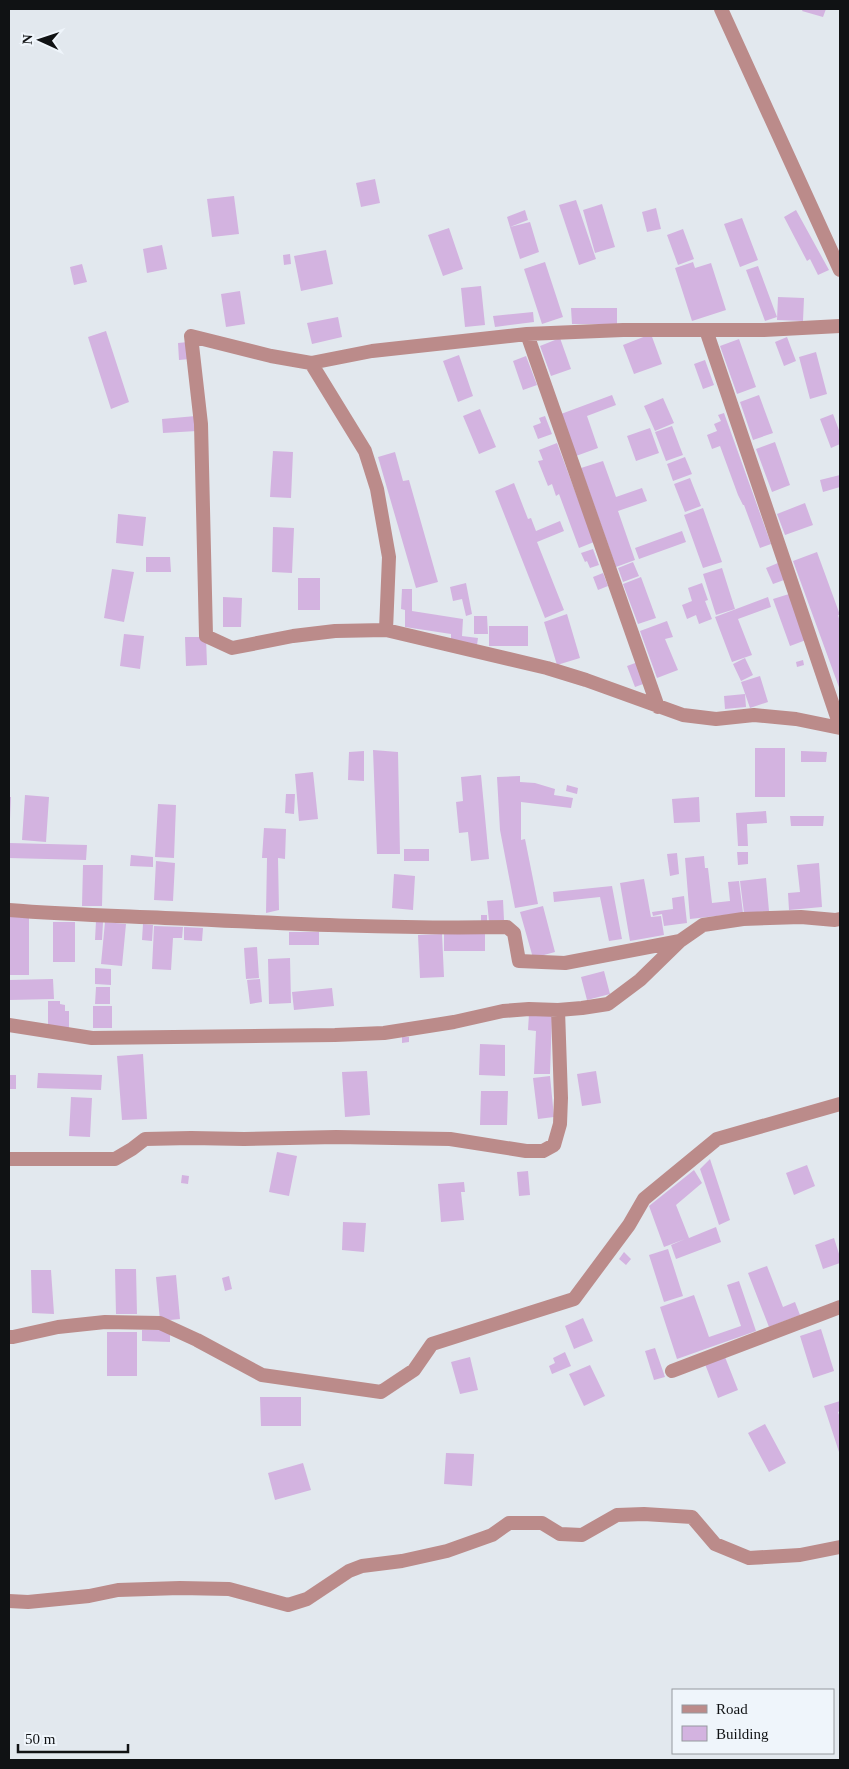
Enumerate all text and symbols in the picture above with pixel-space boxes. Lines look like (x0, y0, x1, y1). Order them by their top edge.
north arrow (15, 15, 65, 65)
text: N (20, 34, 35, 45)
legend (672, 1689, 834, 1754)
text: Road (716, 1701, 748, 1717)
scale bar (18, 1722, 128, 1754)
text: Building (716, 1726, 769, 1742)
text: 50 m (25, 1731, 56, 1747)

